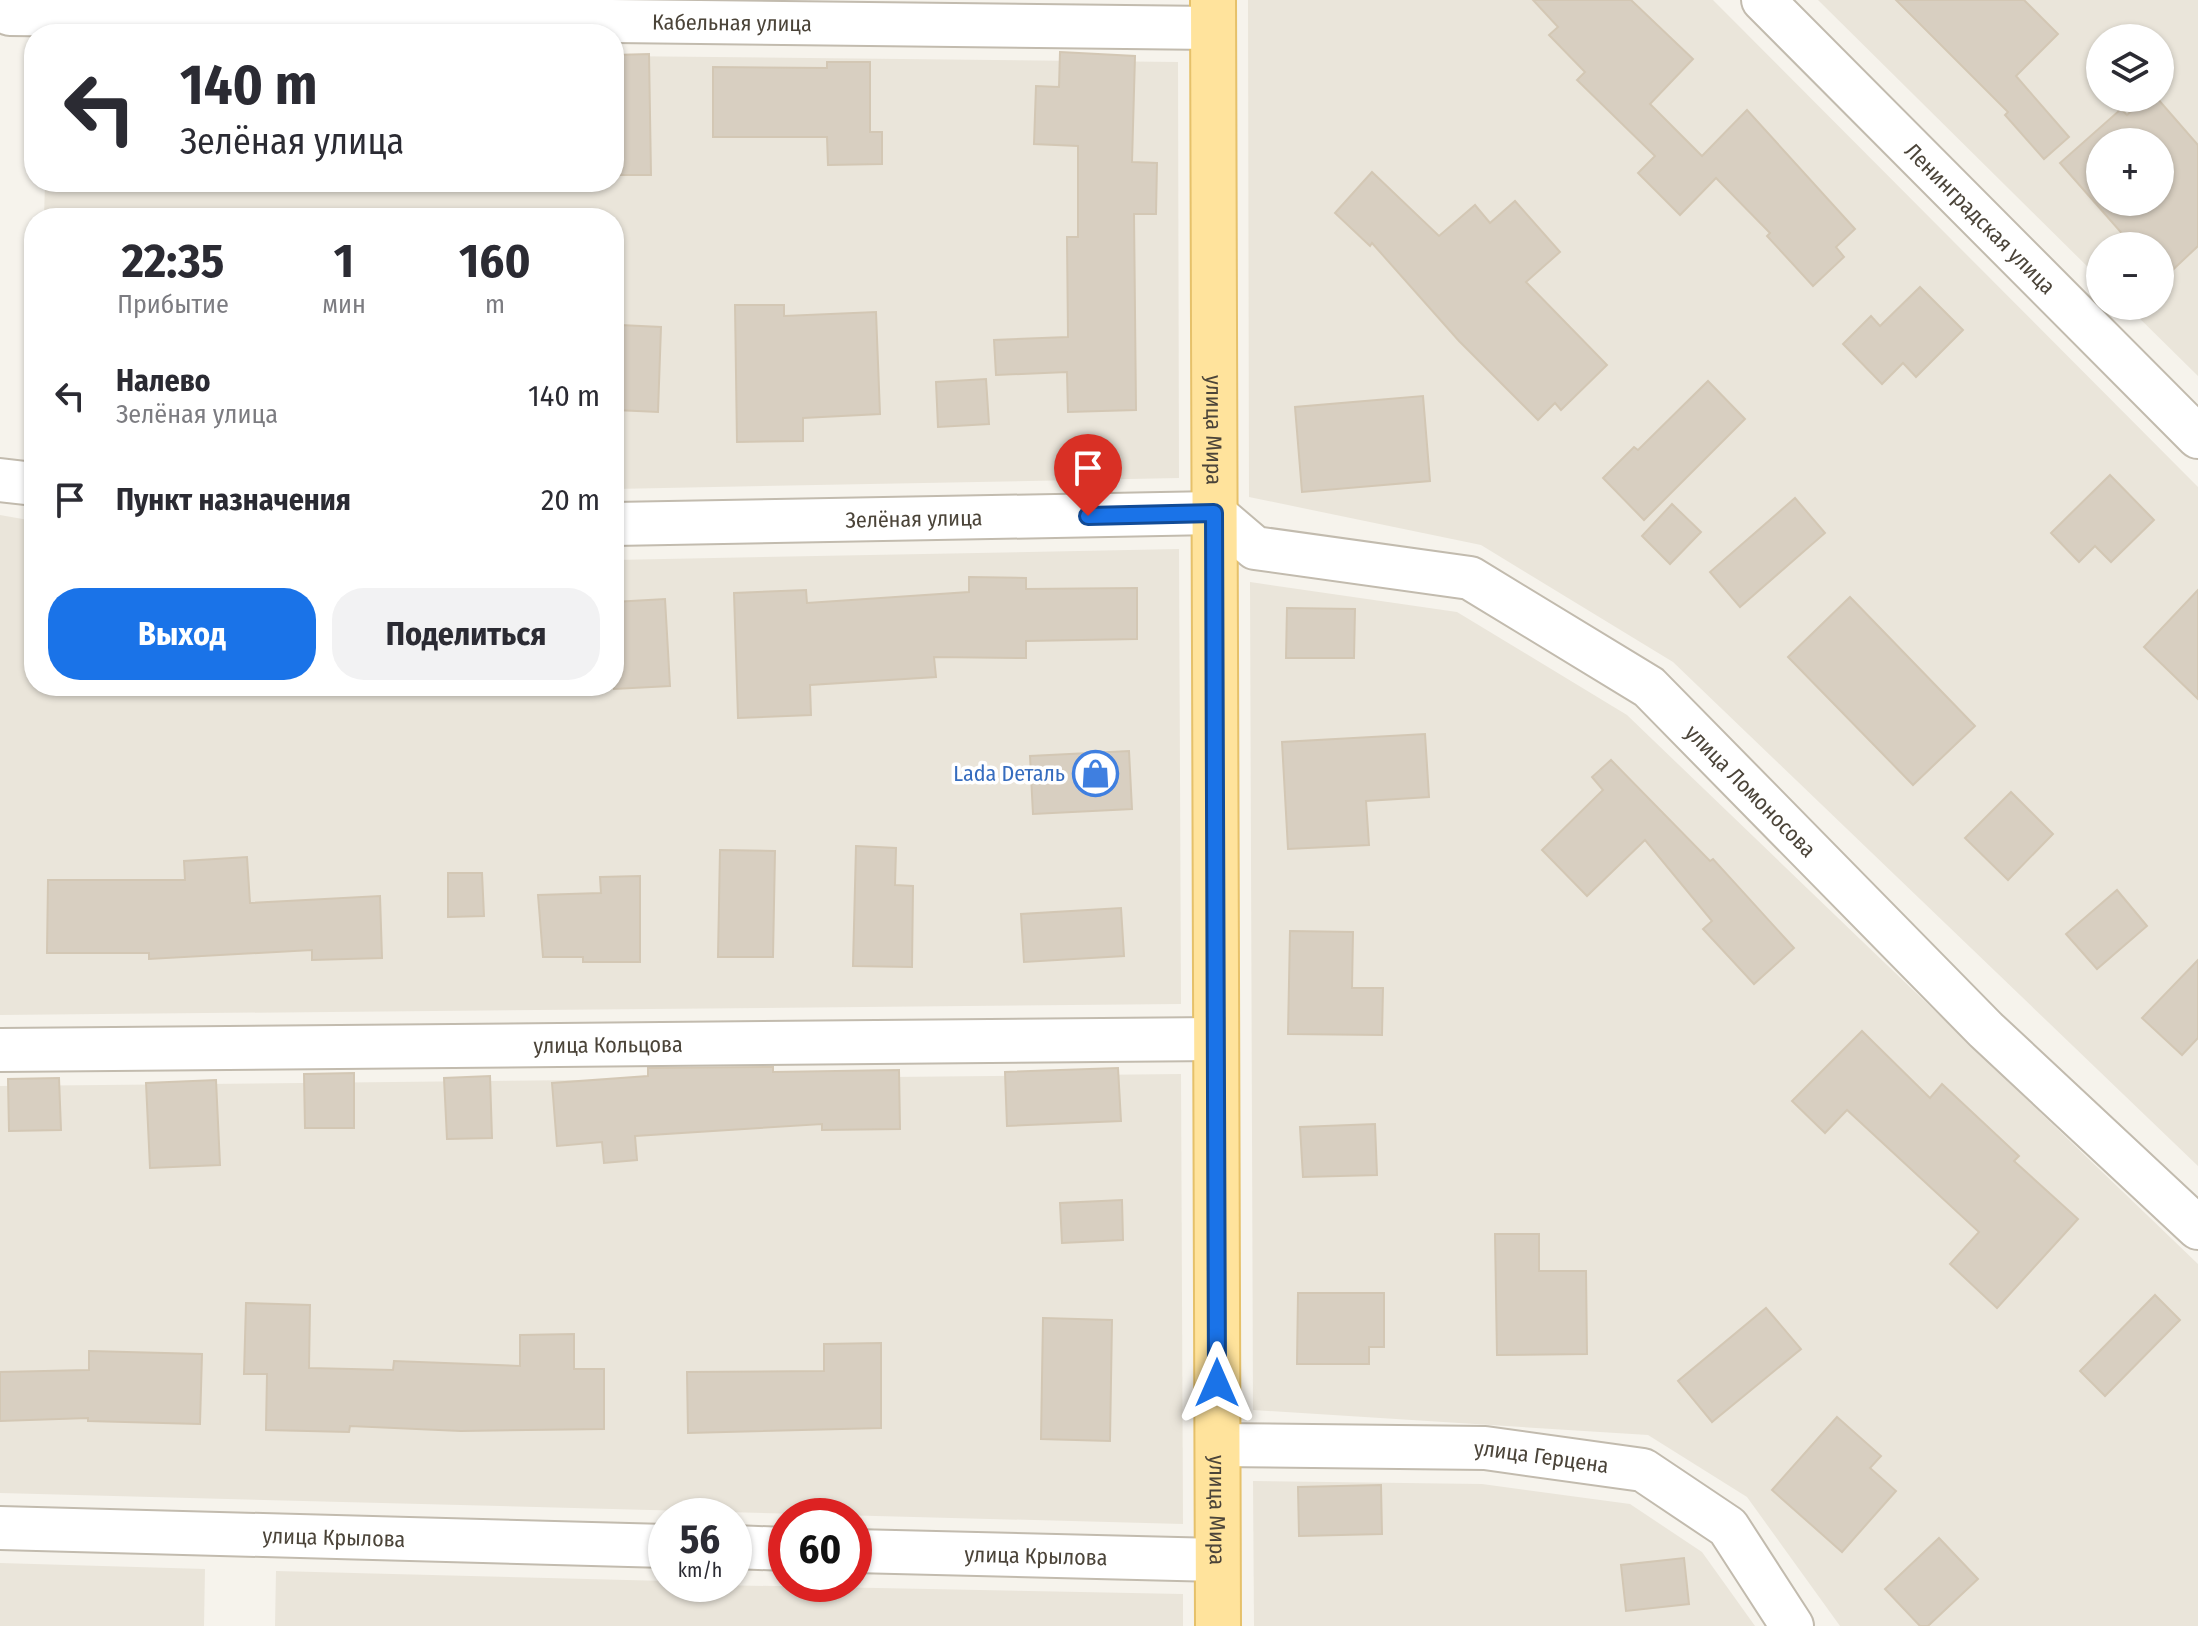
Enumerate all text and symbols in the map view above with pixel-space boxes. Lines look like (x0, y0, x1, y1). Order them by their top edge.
street label: Кабельная улица (652, 8, 812, 37)
map controls (2086, 24, 2174, 320)
button: layers (2086, 24, 2174, 112)
text: 140 m (180, 52, 317, 119)
icon: left (48, 56, 152, 160)
text: Зелёная улица (180, 120, 404, 164)
button: + (2086, 128, 2174, 216)
street label: Ленинградская улица (1899, 137, 2061, 300)
text: 22:35 (122, 232, 224, 290)
text: 1 (334, 232, 354, 290)
text: 160 (459, 232, 531, 290)
button: − (2086, 232, 2174, 320)
text: Прибытие (117, 289, 229, 320)
text: мин (322, 289, 366, 320)
text: m (485, 289, 505, 320)
text: Налево (116, 363, 211, 399)
icon: left (48, 374, 92, 418)
street label: улица Мира (1201, 375, 1228, 485)
text: 140 m (528, 378, 600, 414)
text: Зелёная улица (116, 399, 278, 430)
pin (1054, 434, 1122, 516)
icon: arrive (1066, 446, 1110, 490)
icon: arrive (48, 478, 92, 522)
text: Пункт назначения (116, 482, 351, 518)
text: 20 m (541, 482, 600, 518)
street label: Зелёная улица (845, 504, 983, 533)
button: Выход (48, 588, 316, 680)
button: Поделиться (332, 588, 600, 680)
street label: улица Ломоносова (1680, 719, 1822, 863)
shop icon: Lada Dеталь (1072, 749, 1120, 797)
place label: Lada Dеталь (953, 760, 1065, 787)
street label: улица Кольцова (533, 1030, 683, 1059)
position arrow (1175, 1341, 1259, 1425)
street label: улица Герцена (1474, 1434, 1610, 1479)
street label: улица Мира (1204, 1455, 1231, 1565)
speed limit sign: 60 (768, 1498, 872, 1602)
text: 56 (680, 1516, 720, 1564)
street label: улица Крылова (262, 1522, 406, 1552)
street label: улица Крылова (964, 1540, 1108, 1571)
text: km/h (678, 1558, 722, 1582)

